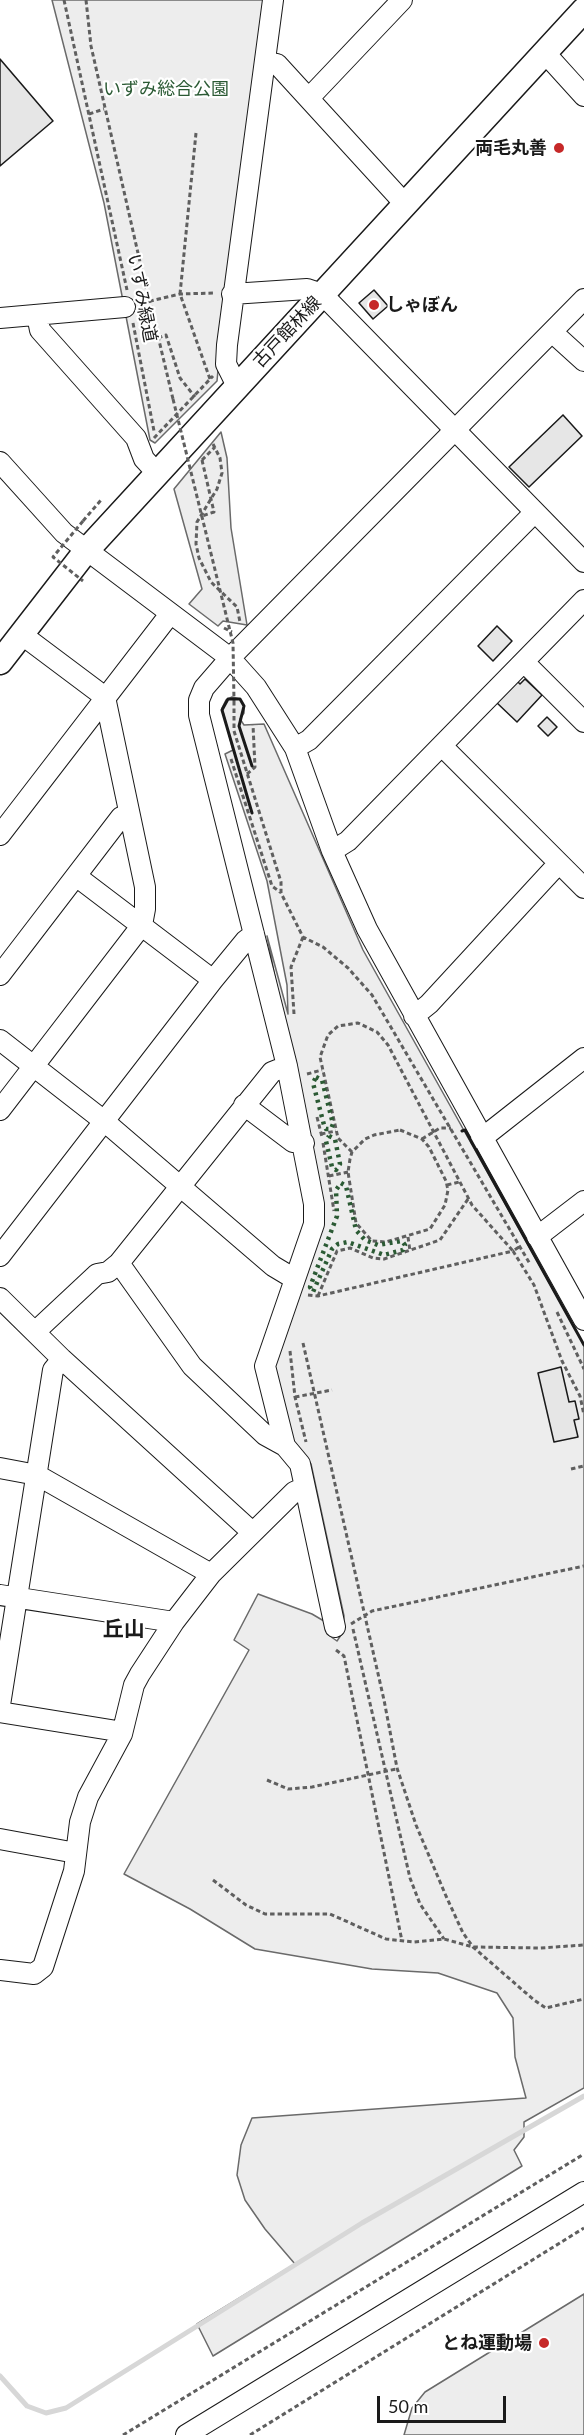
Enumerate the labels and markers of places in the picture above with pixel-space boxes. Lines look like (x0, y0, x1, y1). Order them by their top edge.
place label: 両毛丸善 (475, 137, 547, 159)
marker: 両毛丸善 (552, 141, 566, 155)
place label: しゃぼん (386, 294, 458, 316)
marker: しゃぼん (367, 298, 381, 312)
place label: とね運動場 (442, 2332, 532, 2354)
marker: とね運動場 (537, 2336, 551, 2350)

